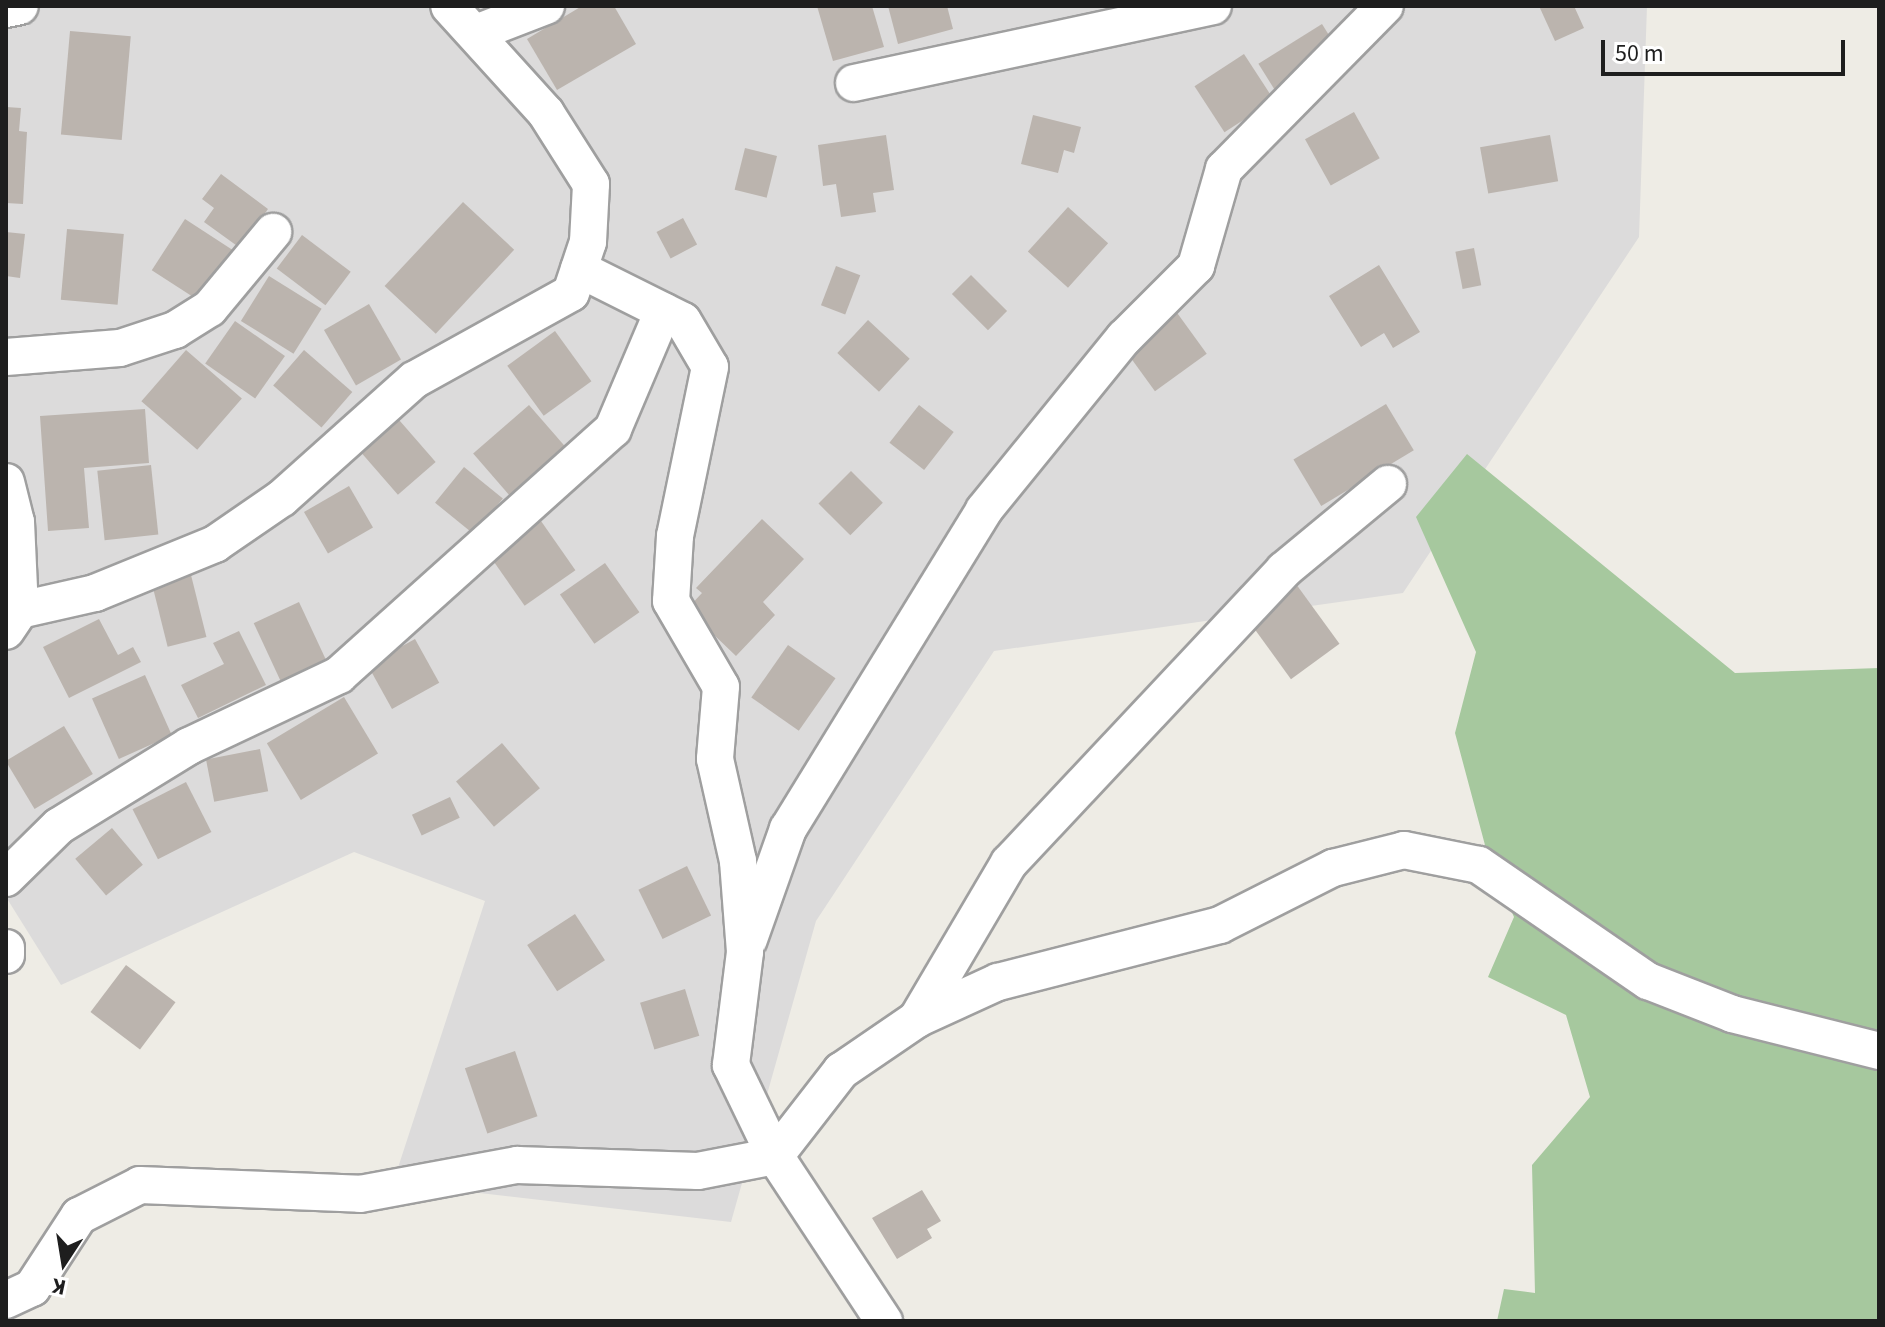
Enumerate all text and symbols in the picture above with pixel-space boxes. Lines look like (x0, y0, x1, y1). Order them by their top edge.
scale bar (1605, 24, 1849, 74)
text: 50 m (1615, 36, 1664, 71)
north arrow (24, 1223, 104, 1303)
text: K (49, 1269, 69, 1304)

